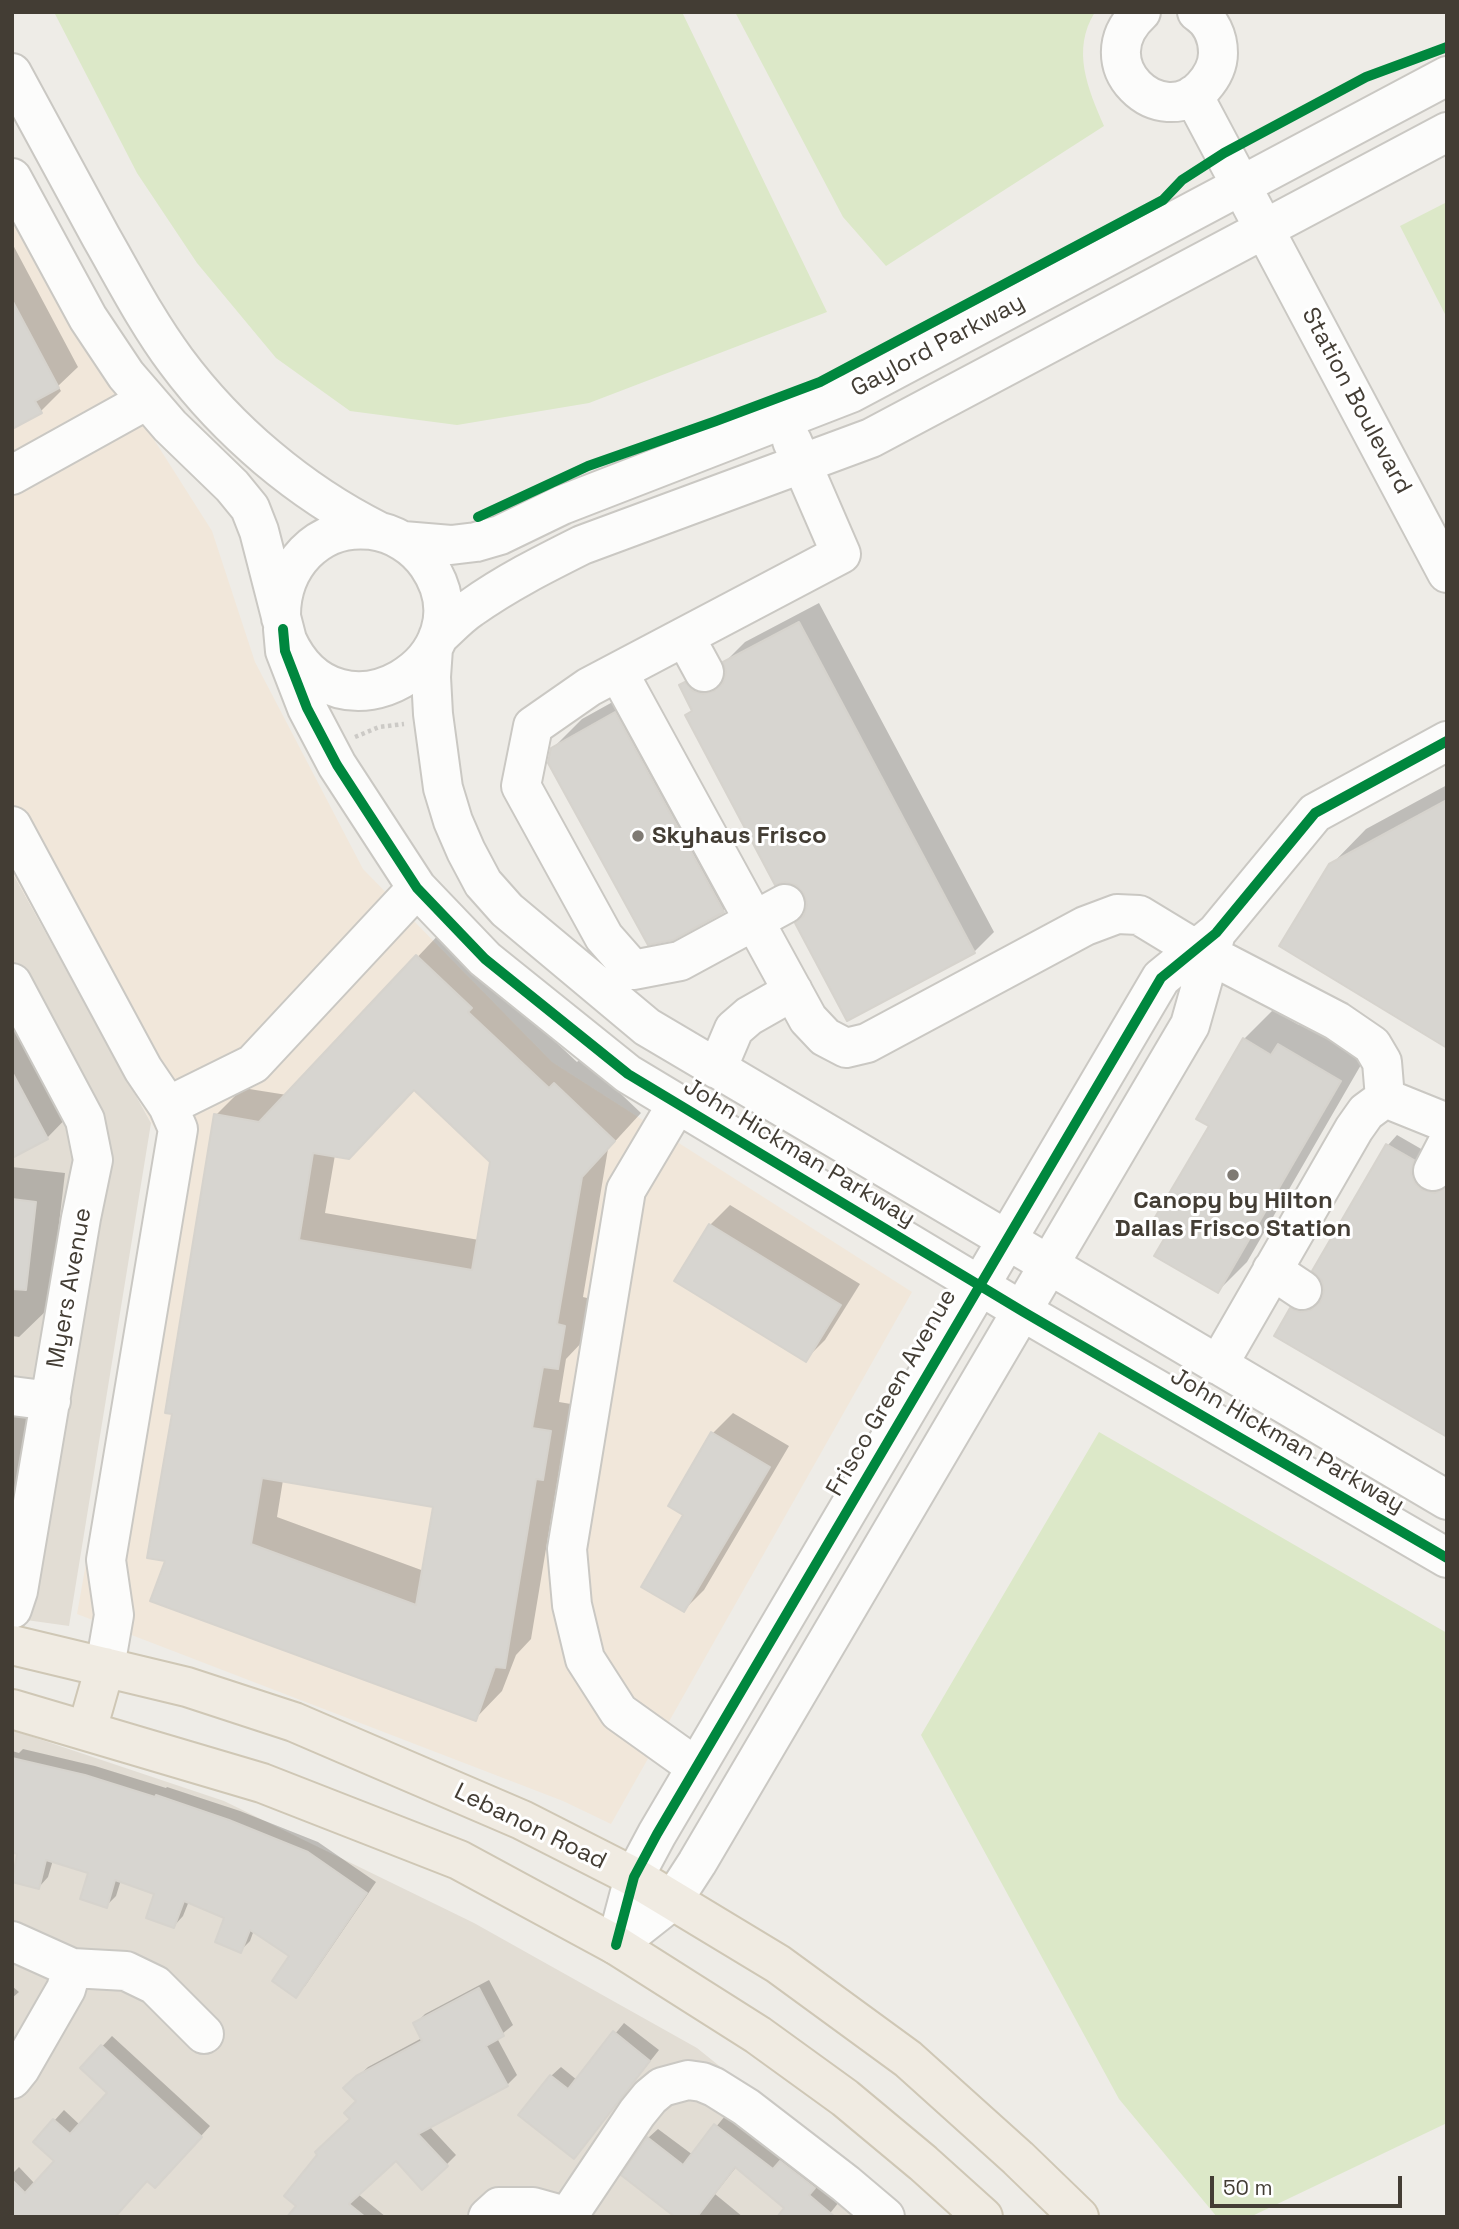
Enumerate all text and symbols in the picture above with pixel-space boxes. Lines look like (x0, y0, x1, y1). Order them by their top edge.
street label: Gaylord Parkway (846, 288, 1030, 404)
street label: Station Boulevard (1295, 303, 1417, 499)
place label: Skyhaus Frisco (652, 822, 827, 850)
marker: Skyhaus Frisco (630, 828, 646, 844)
street label: John Hickman Parkway (678, 1072, 920, 1234)
marker: Canopy by Hilton Dallas Frisco Station (1225, 1167, 1241, 1183)
place label: Canopy by Hilton Dallas Frisco Station (1115, 1187, 1351, 1243)
street label: Myers Avenue (42, 1206, 98, 1370)
street label: Frisco Green Avenue (821, 1284, 963, 1502)
street label: John Hickman Parkway (1165, 1362, 1409, 1520)
street label: Lebanon Road (449, 1778, 611, 1876)
scale bar (1214, 2162, 1406, 2206)
text: 50 m (1223, 2174, 1273, 2201)

